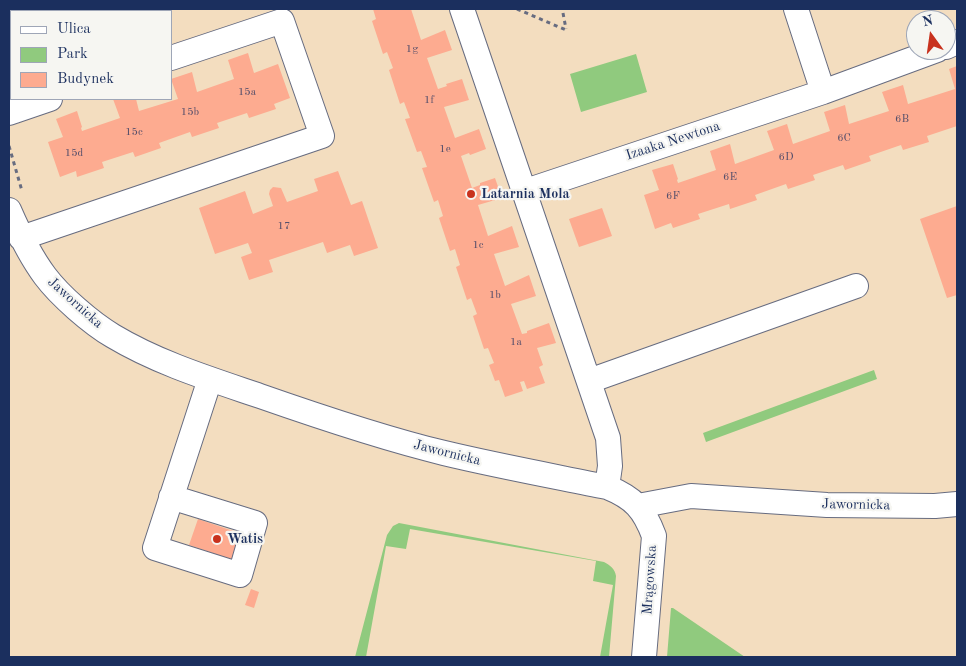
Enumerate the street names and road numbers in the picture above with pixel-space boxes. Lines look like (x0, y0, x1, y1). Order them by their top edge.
street label: Izaaka Newtona (624, 118, 722, 164)
street label: Jawornicka (44, 274, 106, 332)
street label: Jawornicka (412, 437, 482, 469)
street label: Jawornicka (822, 496, 890, 514)
street label: Mrągowska (639, 545, 661, 615)

